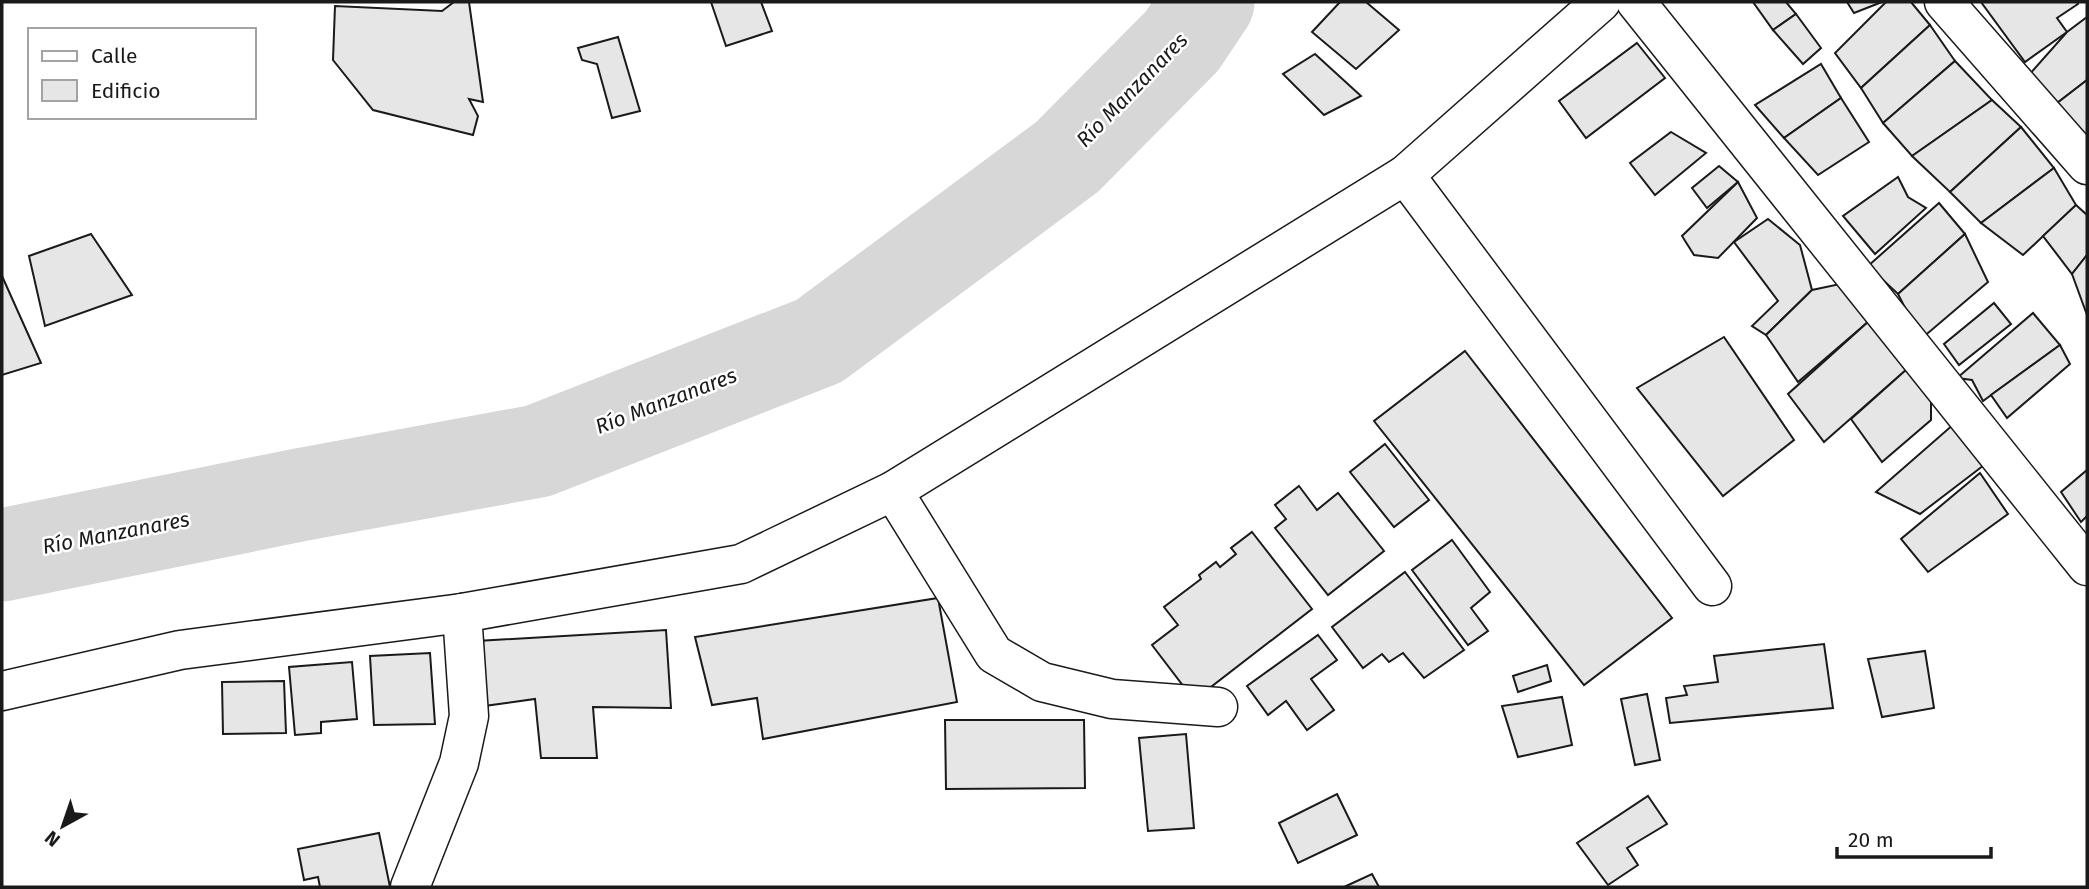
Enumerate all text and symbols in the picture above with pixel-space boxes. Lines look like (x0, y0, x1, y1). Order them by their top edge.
water label: Río Manzanares (1071, 27, 1193, 153)
legend (28, 28, 256, 119)
text: Calle (91, 43, 137, 69)
text: Edificio (91, 78, 161, 104)
water label: Río Manzanares (592, 362, 741, 440)
water label: Río Manzanares (40, 506, 192, 560)
north arrow (28, 791, 98, 861)
scale bar (1837, 816, 1991, 860)
text: N (40, 826, 65, 852)
text: 20 m (1848, 827, 1894, 853)

